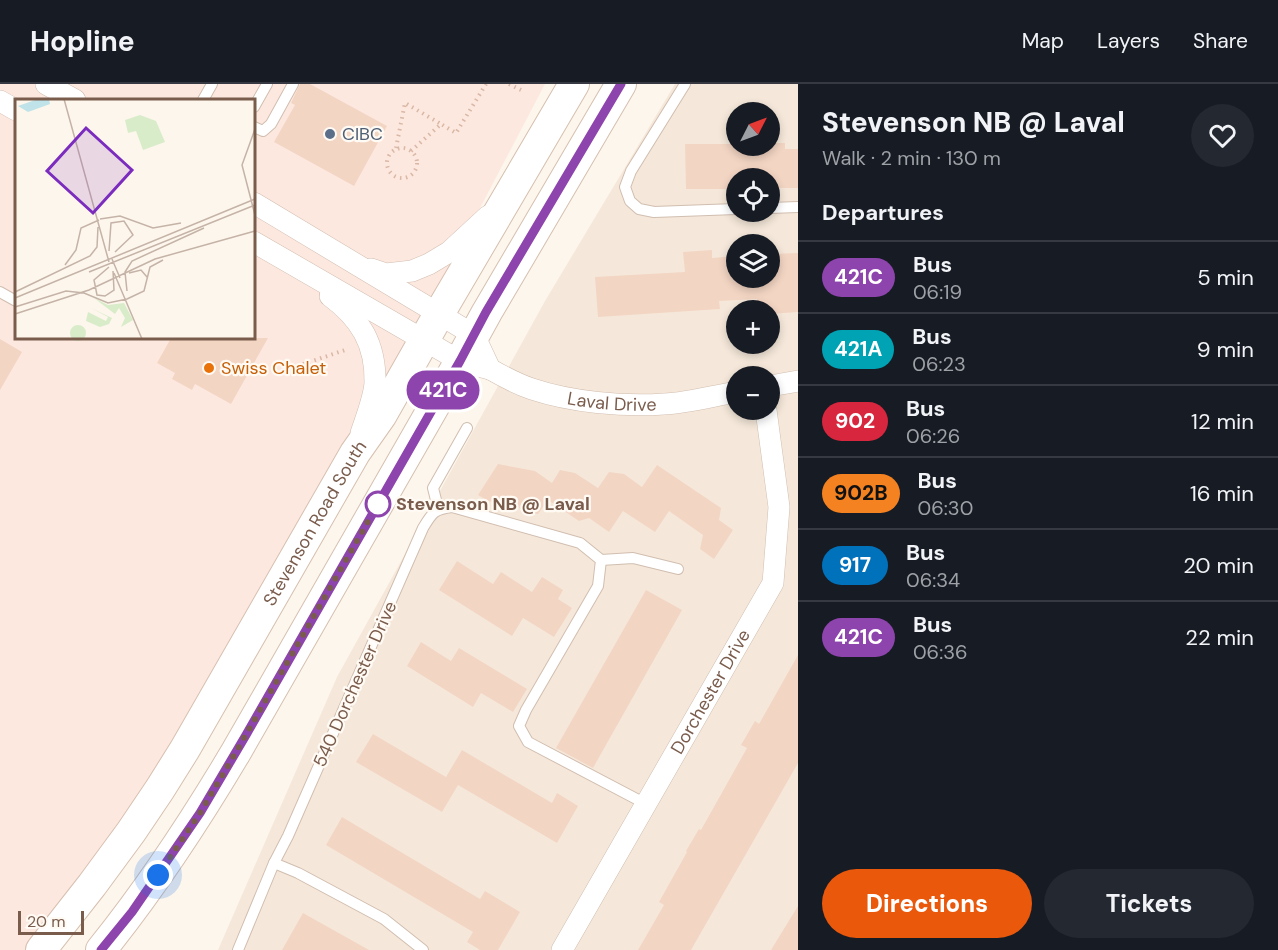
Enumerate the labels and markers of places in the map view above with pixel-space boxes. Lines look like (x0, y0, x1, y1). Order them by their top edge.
place label: CIBC (342, 122, 383, 146)
marker: CIBC (323, 127, 337, 141)
place label: Swiss Chalet (221, 356, 326, 380)
marker: Swiss Chalet (202, 361, 216, 375)
marker: Stevenson NB @ Laval (365, 491, 391, 517)
place label: Stevenson NB @ Laval (396, 492, 590, 516)

